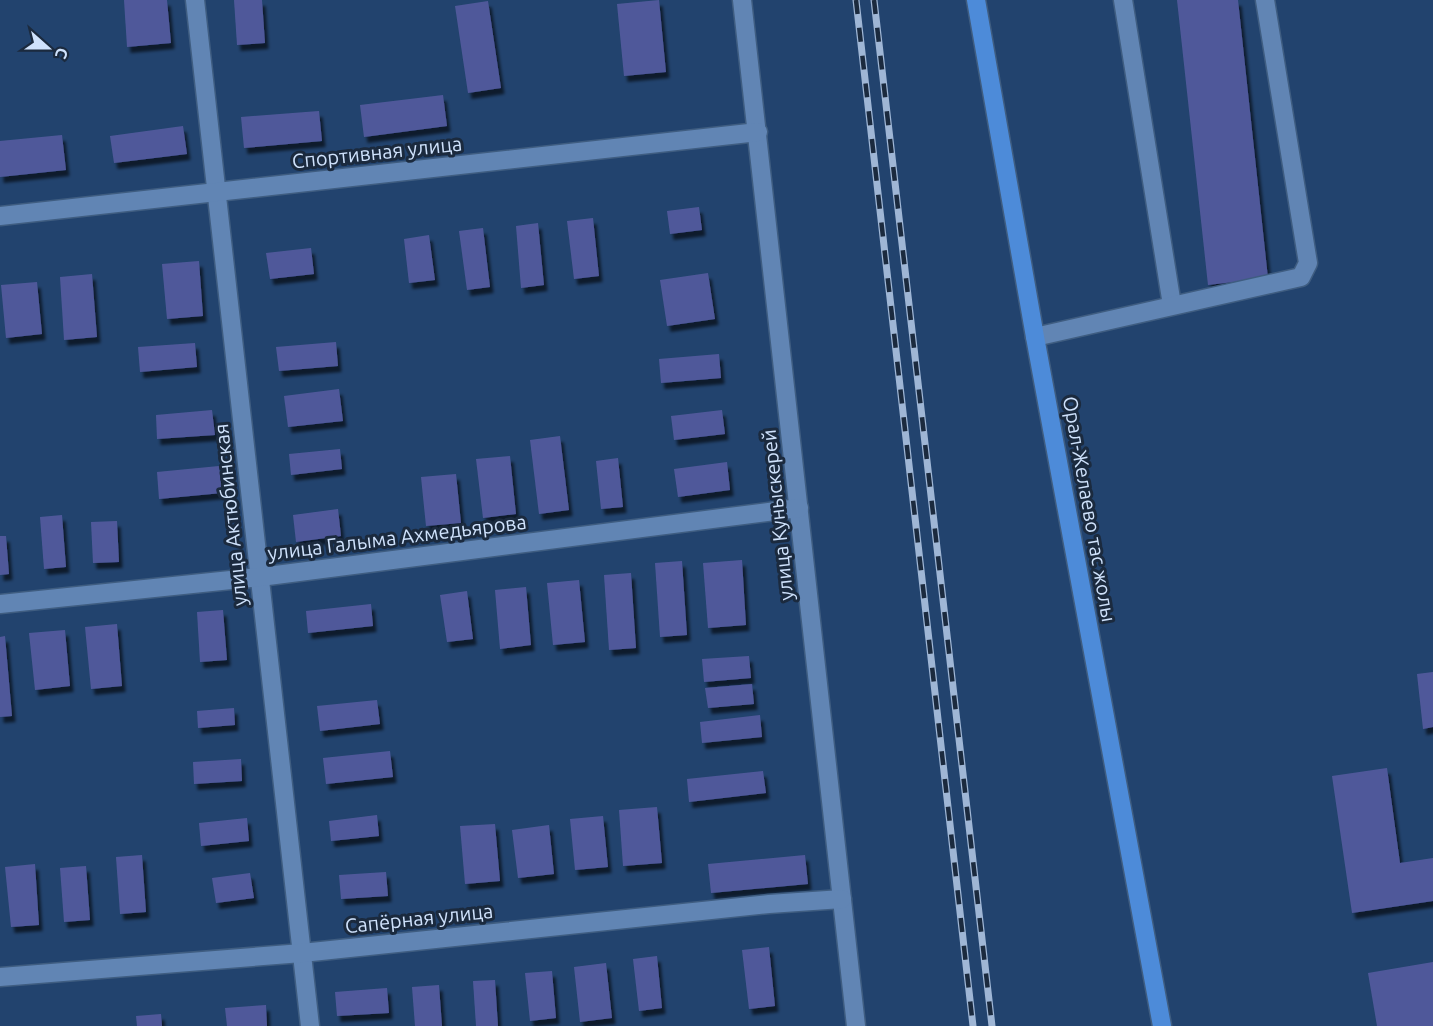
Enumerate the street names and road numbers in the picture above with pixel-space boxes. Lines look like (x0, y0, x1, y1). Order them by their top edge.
street label: Спортивная улица (291, 132, 463, 172)
street label: Орал-Желаево тас жолы (1059, 394, 1121, 624)
street label: улица Актюбинская (209, 423, 251, 607)
street label: улица Куныскерей (757, 428, 797, 602)
street label: улица Галыма Ахмедьярова (266, 510, 528, 564)
street label: Сапёрная улица (344, 899, 494, 937)

